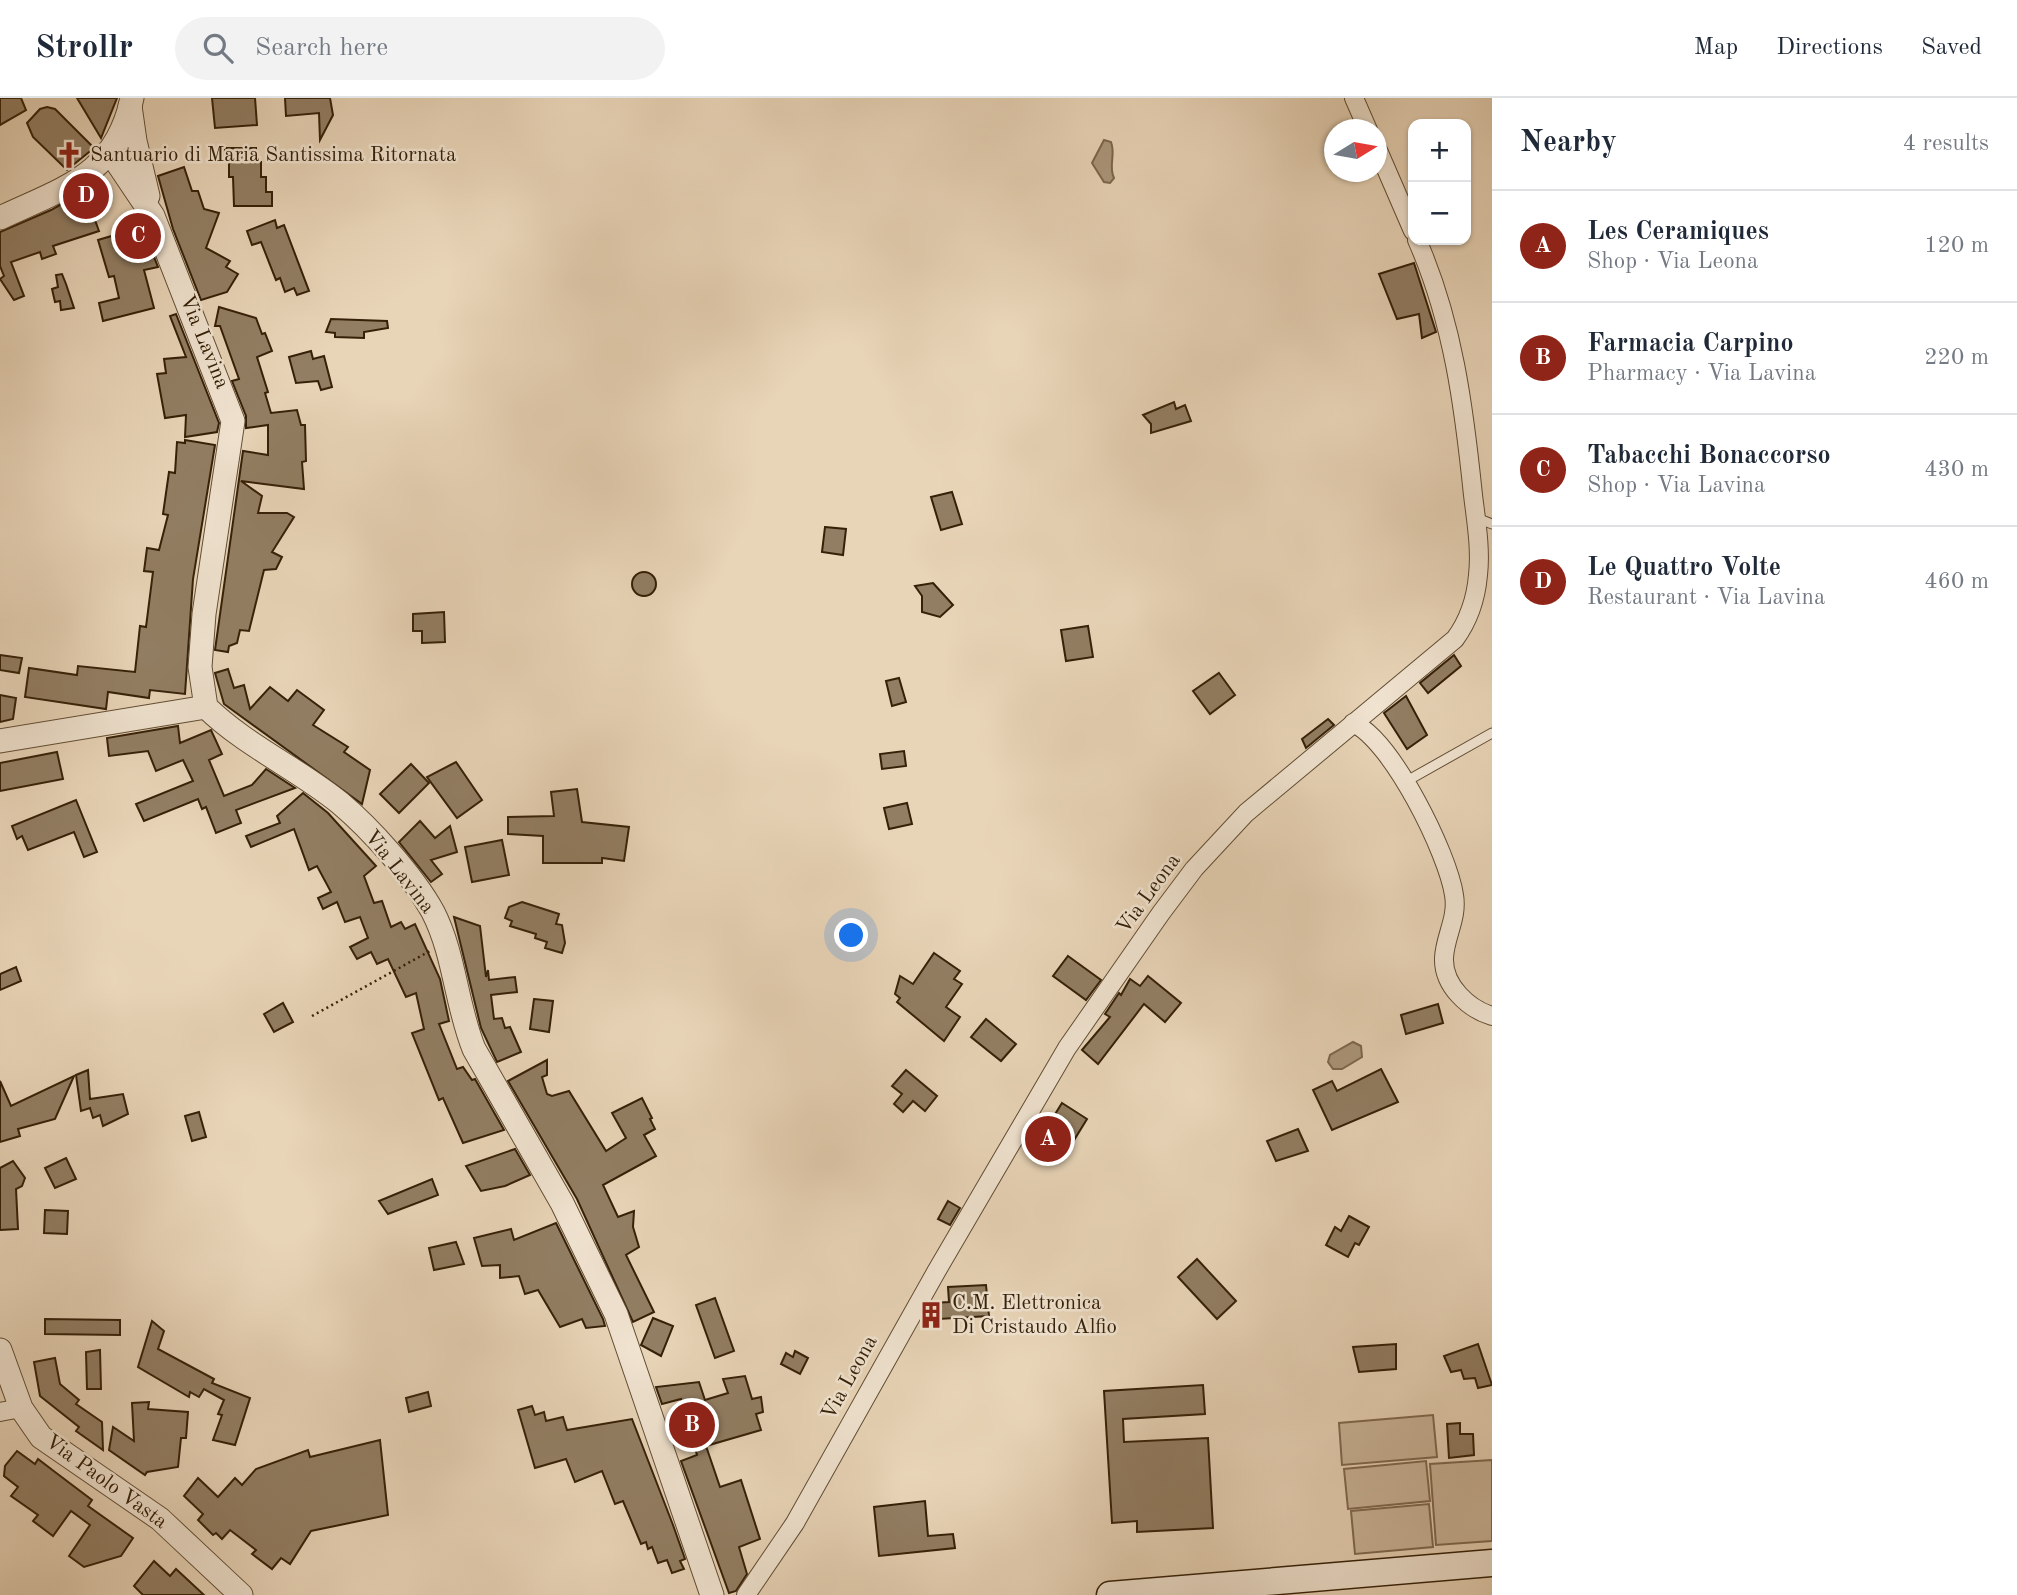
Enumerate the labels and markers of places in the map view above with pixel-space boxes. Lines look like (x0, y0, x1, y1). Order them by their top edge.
church icon: Santuario di Maria Santissima Ritornata (54, 140, 84, 170)
place label: Santuario di Maria Santissima Ritornata (90, 145, 456, 166)
pin: D (63, 170, 109, 222)
pin: C (115, 210, 161, 262)
pin: A (1025, 1113, 1071, 1165)
place label: C.M. Elettronica Di Cristaudo Alfio (952, 1293, 1117, 1338)
building icon: C.M. Elettronica Di Cristaudo Alfio (916, 1300, 946, 1330)
pin: B (669, 1399, 715, 1451)

